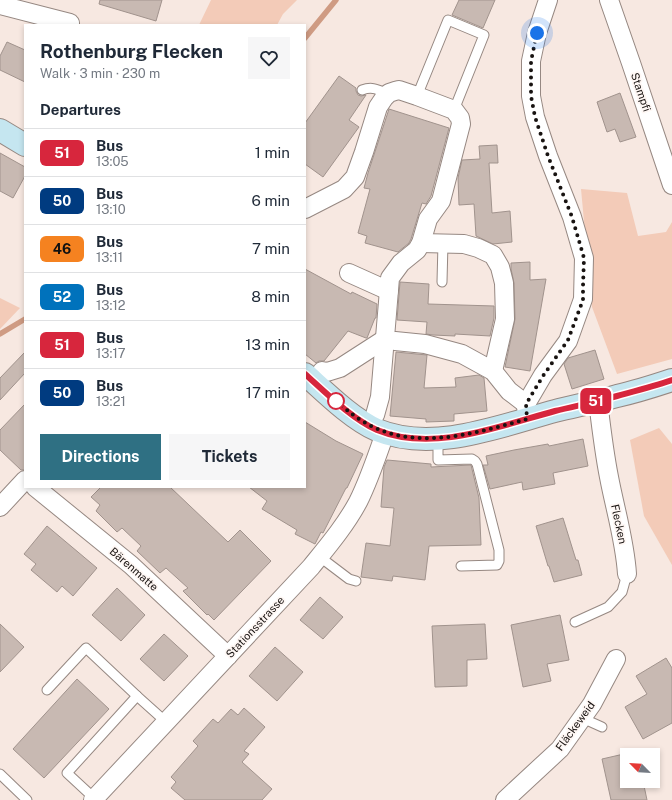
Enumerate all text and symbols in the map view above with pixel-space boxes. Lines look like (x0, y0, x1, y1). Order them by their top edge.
your location (527, 23, 547, 43)
button: heart (248, 37, 290, 79)
text: Rothenburg Flecken (40, 40, 223, 62)
text: Walk · 3 min · 230 m (40, 66, 160, 81)
street label: Stampfi (629, 71, 653, 113)
text: Departures (40, 101, 121, 118)
text: Bus (96, 137, 123, 154)
text: 1 min (255, 144, 290, 161)
text: 51 (54, 145, 70, 161)
text: 13:05 (96, 154, 129, 169)
text: Bus (96, 185, 123, 202)
text: 6 min (252, 192, 290, 209)
text: 50 (53, 193, 71, 209)
text: 13:10 (96, 202, 126, 217)
text: Bus (96, 233, 123, 250)
text: 7 min (252, 240, 290, 257)
text: 46 (53, 241, 71, 257)
text: 13:11 (96, 250, 123, 265)
text: Bus (96, 281, 123, 298)
text: 8 min (251, 288, 290, 305)
text: 52 (53, 289, 71, 305)
text: 13:12 (96, 298, 125, 313)
text: Bus (96, 329, 123, 346)
text: 13 min (245, 336, 290, 353)
text: 51 (54, 337, 70, 353)
text: 13:17 (96, 346, 126, 361)
text: Bus (96, 377, 123, 394)
text: 17 min (246, 384, 290, 401)
text: 50 (53, 385, 71, 401)
line badge: 51 (578, 388, 614, 414)
unlabelled marker (327, 392, 345, 410)
text: 51 (588, 393, 604, 409)
text: 13:21 (96, 394, 126, 409)
button: Directions (40, 434, 161, 480)
button: Tickets (169, 434, 290, 480)
street label: Flecken (609, 503, 629, 545)
street label: Bärenmatte (108, 545, 160, 593)
street label: Stationsstrasse (224, 594, 286, 660)
street label: Fläckeweid (553, 699, 597, 753)
north arrow (620, 748, 660, 788)
map controls (620, 748, 660, 788)

